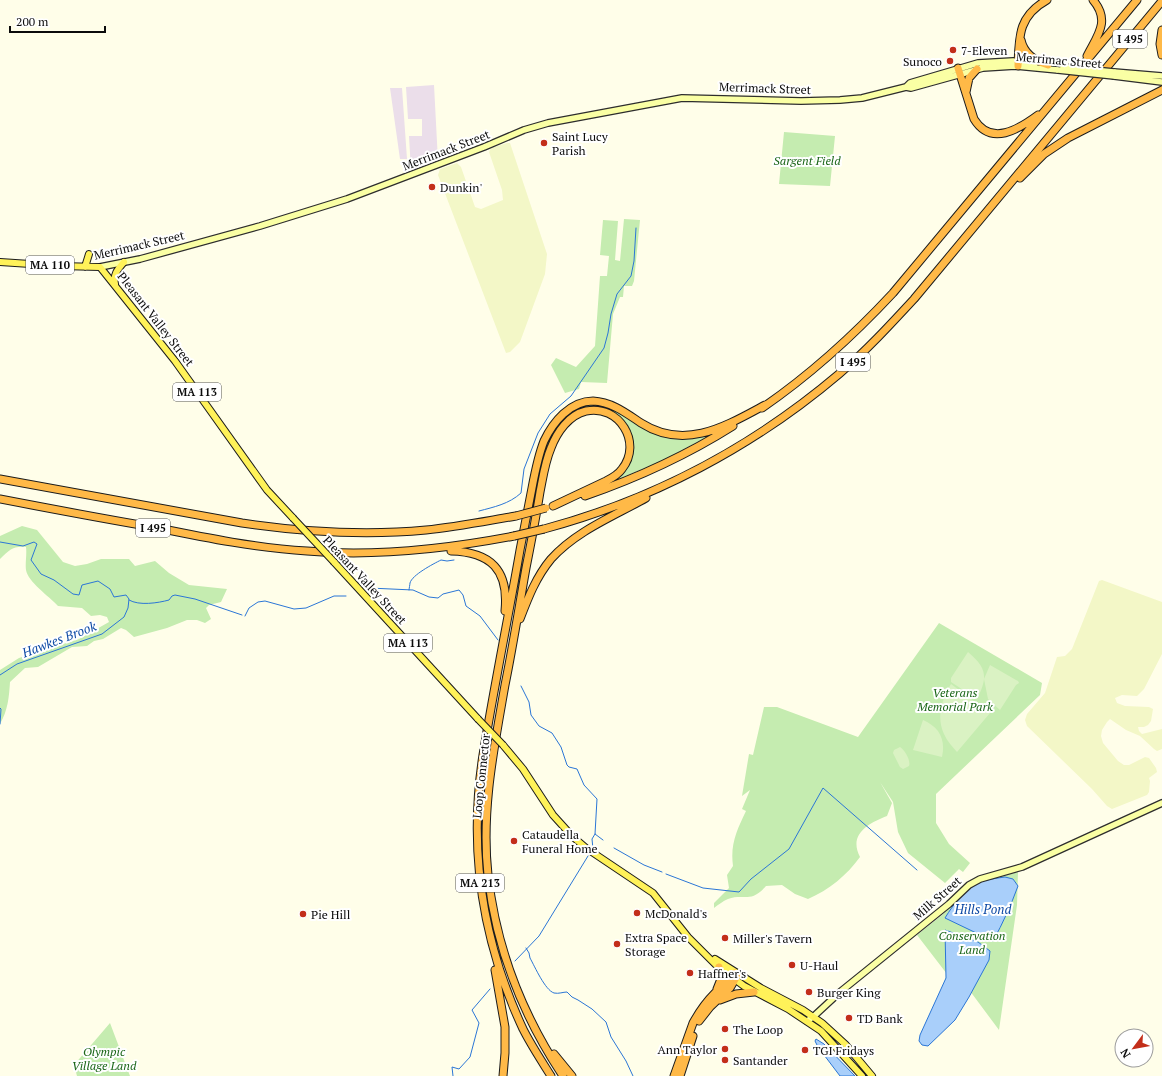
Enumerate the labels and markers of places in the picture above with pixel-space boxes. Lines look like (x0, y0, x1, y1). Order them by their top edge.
place label: 7-Eleven (961, 43, 1007, 58)
marker: 7-Eleven (948, 45, 958, 55)
place label: Sunoco (903, 54, 942, 69)
marker: Sunoco (945, 56, 955, 66)
place label: Saint Lucy Parish (552, 129, 609, 158)
marker: Saint Lucy Parish (539, 138, 549, 148)
place label: Dunkin' (440, 180, 482, 195)
marker: Dunkin' (427, 182, 437, 192)
place label: Cataudella Funeral Home (522, 827, 598, 856)
marker: Cataudella Funeral Home (509, 836, 519, 846)
place label: McDonald's (645, 906, 707, 921)
place label: Pie Hill (311, 907, 351, 922)
marker: McDonald's (632, 908, 642, 918)
marker: Pie Hill (298, 909, 308, 919)
place label: Extra Space Storage (625, 930, 687, 959)
place label: Miller's Tavern (733, 931, 812, 946)
marker: Miller's Tavern (720, 933, 730, 943)
marker: Extra Space Storage (612, 939, 622, 949)
place label: U-Haul (800, 958, 839, 973)
marker: U-Haul (787, 960, 797, 970)
place label: Haffner's (698, 966, 746, 981)
marker: Haffner's (685, 968, 695, 978)
place label: Burger King (817, 985, 881, 1000)
marker: Burger King (804, 987, 814, 997)
place label: TD Bank (857, 1011, 903, 1026)
marker: TD Bank (844, 1013, 854, 1023)
place label: The Loop (733, 1022, 783, 1037)
marker: The Loop (720, 1024, 730, 1034)
place label: Ann Taylor (658, 1042, 717, 1057)
place label: TGI Fridays (813, 1043, 874, 1058)
marker: Ann Taylor (720, 1044, 730, 1054)
marker: TGI Fridays (800, 1045, 810, 1055)
place label: Santander (733, 1053, 788, 1068)
marker: Santander (720, 1055, 730, 1065)

